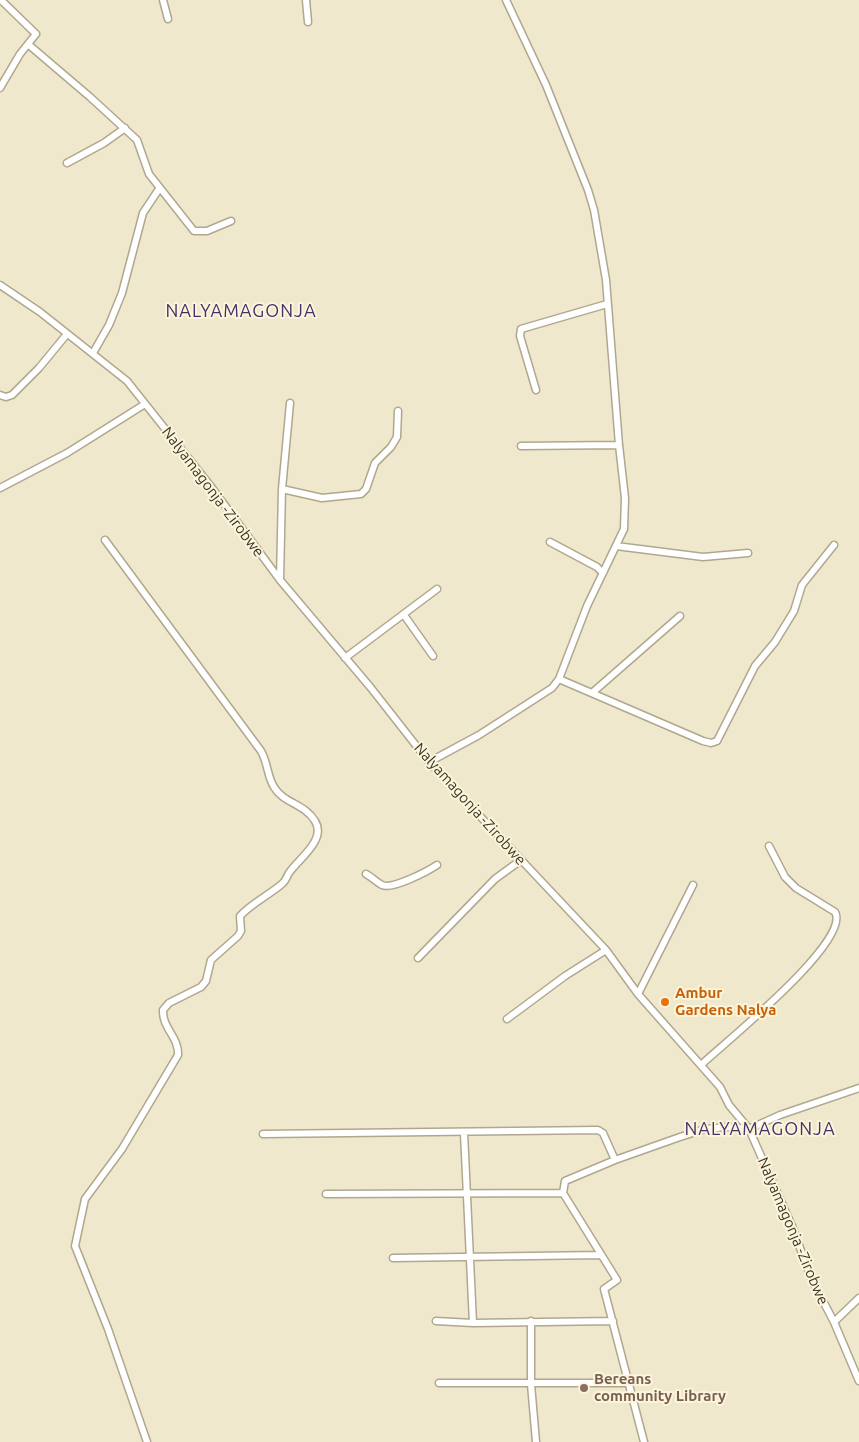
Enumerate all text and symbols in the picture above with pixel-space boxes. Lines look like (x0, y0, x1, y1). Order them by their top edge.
district label: NALYAMAGONJA (164, 300, 318, 322)
street label: Nalyamagonja -Zirobwe (158, 423, 268, 561)
street label: Nalyamagonja -Zirobwe (410, 739, 530, 869)
place label: Ambur Gardens Nalya (675, 984, 776, 1019)
marker: Ambur Gardens Nalya (659, 996, 671, 1008)
district label: NALYAMAGONJA (683, 1118, 837, 1140)
street label: Nalyamagonja -Zirobwe (754, 1155, 832, 1307)
place label: Bereans community Library (594, 1370, 726, 1405)
marker: Bereans community Library (578, 1382, 590, 1394)

